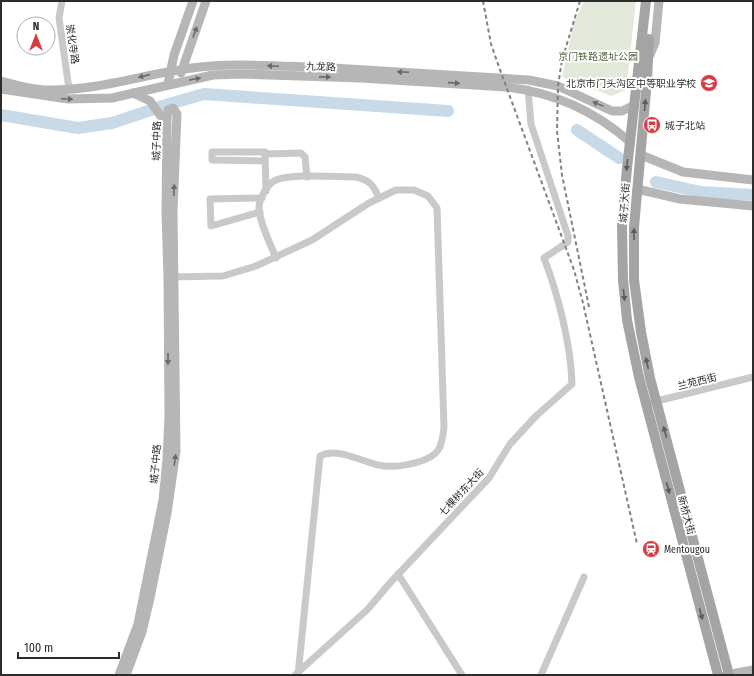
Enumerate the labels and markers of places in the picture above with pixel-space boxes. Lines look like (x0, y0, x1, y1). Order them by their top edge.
school or university icon: 北京市门头沟区中等职业学校 (699, 73, 719, 93)
place label: 北京市门头沟区中等职业学校 (566, 78, 696, 90)
bus stop icon: 城子北站 (642, 115, 662, 135)
place label: 城子北站 (665, 120, 705, 132)
station icon: Mentougou (641, 539, 661, 559)
place label: Mentougou (664, 544, 710, 556)

